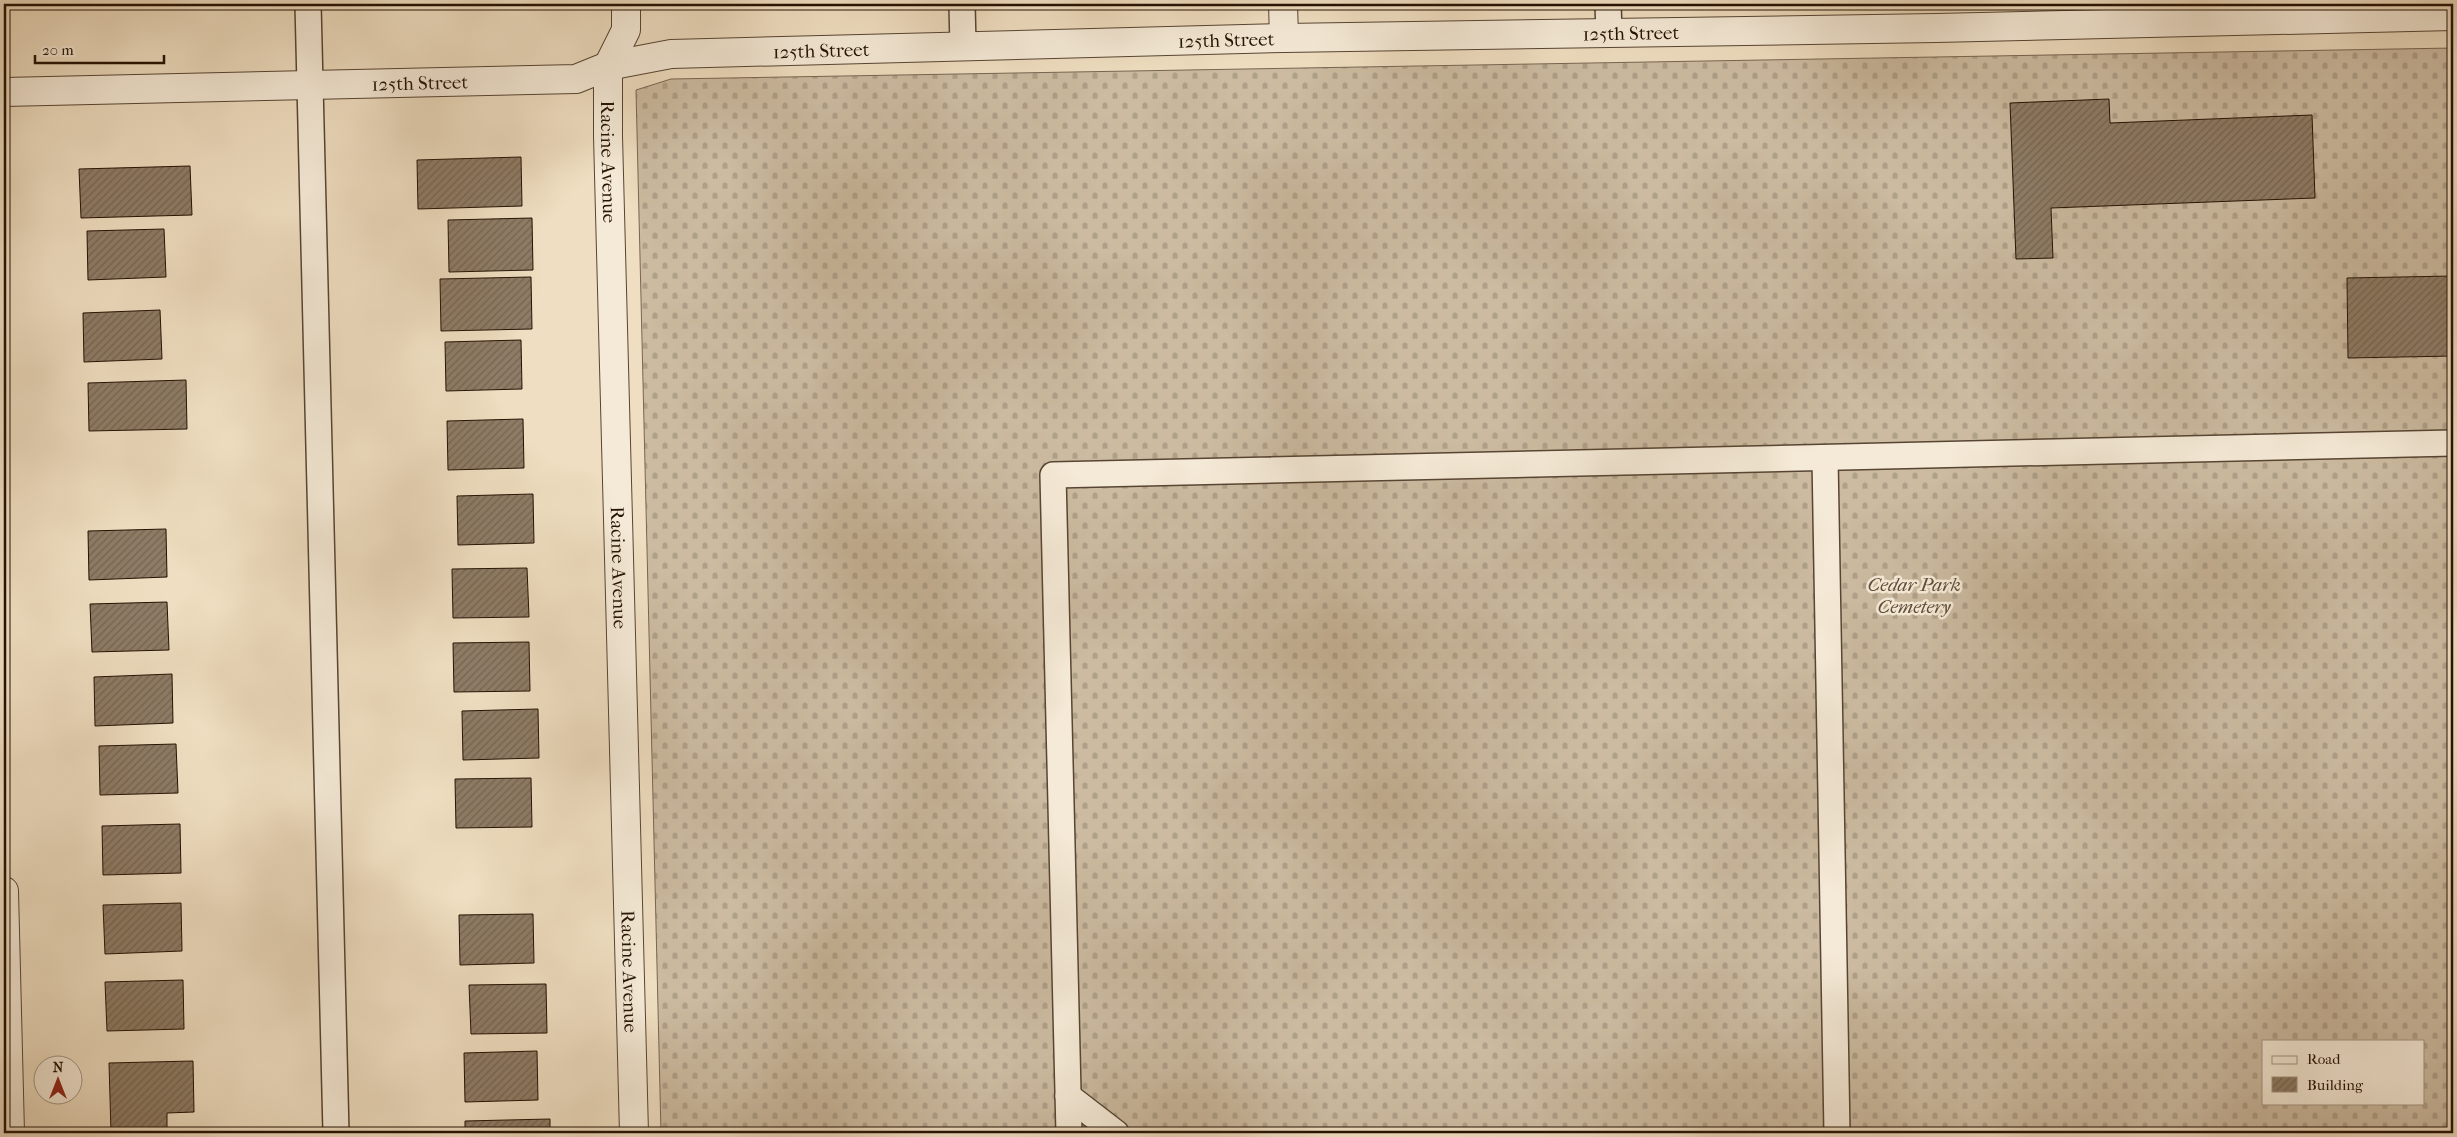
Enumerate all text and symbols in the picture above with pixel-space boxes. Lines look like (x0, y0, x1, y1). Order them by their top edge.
street label: 125th Street (1583, 22, 1680, 45)
street label: 125th Street (1177, 28, 1275, 53)
scale bar (35, 32, 164, 64)
street label: 125th Street (773, 39, 870, 63)
text: 20 m (42, 41, 74, 59)
street label: 125th Street (371, 71, 469, 96)
street label: Racine Avenue (596, 100, 620, 223)
street label: Racine Avenue (606, 506, 631, 629)
park label: Cedar Park Cemetery (1867, 574, 1961, 618)
street label: Racine Avenue (616, 910, 641, 1033)
legend (2262, 1040, 2424, 1104)
text: Road (2307, 1050, 2341, 1068)
north arrow (32, 1054, 82, 1104)
text: N (53, 1059, 64, 1076)
text: Building (2307, 1076, 2364, 1094)

